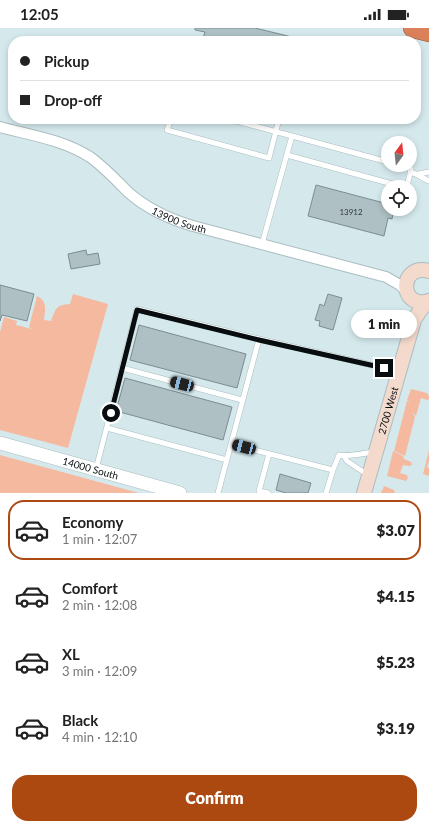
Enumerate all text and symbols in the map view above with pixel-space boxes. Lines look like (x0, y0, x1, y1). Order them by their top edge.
text: 12:05 (20, 5, 59, 23)
text: Pickup (44, 52, 89, 70)
text: Drop-off (44, 91, 102, 109)
north arrow (381, 136, 417, 172)
map controls (381, 136, 417, 216)
button: locate (381, 180, 417, 216)
street label: 13900 South (150, 204, 208, 235)
house number: 13912 (339, 207, 363, 217)
callout: 1 min (351, 310, 417, 338)
text: 1 min (368, 316, 400, 332)
route end (375, 359, 393, 377)
car (169, 375, 195, 393)
street label: 2700 West (375, 385, 401, 435)
route start (102, 404, 120, 422)
car (231, 438, 257, 456)
street label: 14000 South (61, 455, 120, 482)
icon: car (14, 512, 50, 548)
text: Economy (62, 513, 123, 531)
text: $3.07 (377, 521, 415, 539)
text: 1 min · 12:07 (62, 531, 137, 547)
icon: car (14, 578, 50, 614)
text: Comfort (62, 579, 118, 597)
text: $4.15 (377, 587, 415, 605)
text: 2 min · 12:08 (62, 597, 137, 613)
icon: car (14, 644, 50, 680)
text: XL (62, 645, 80, 663)
text: $5.23 (377, 653, 415, 671)
text: 3 min · 12:09 (62, 663, 137, 679)
icon: car (14, 710, 50, 746)
text: Black (62, 711, 98, 729)
text: $3.19 (377, 719, 415, 737)
text: 4 min · 12:10 (62, 729, 137, 745)
button: Confirm (12, 775, 417, 821)

